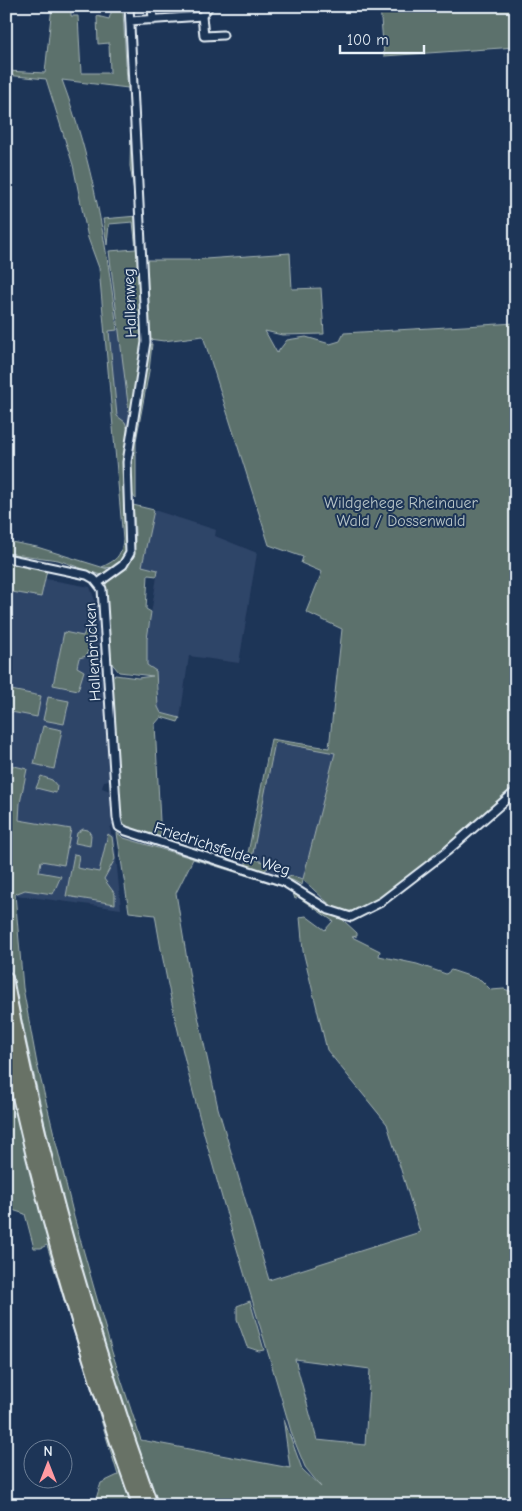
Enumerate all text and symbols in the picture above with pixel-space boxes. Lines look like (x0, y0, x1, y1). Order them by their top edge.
scale bar (340, 22, 423, 54)
text: 100 m (347, 31, 389, 49)
street label: Hallenweg (120, 268, 140, 338)
park label: Wildgehege Rheinauer Wald / Dossenwald (324, 494, 479, 530)
street label: Hallenbrücken (81, 602, 105, 702)
street label: Friedrichsfelder Weg (152, 819, 292, 879)
north arrow (22, 1438, 72, 1488)
text: N (43, 1443, 53, 1460)

